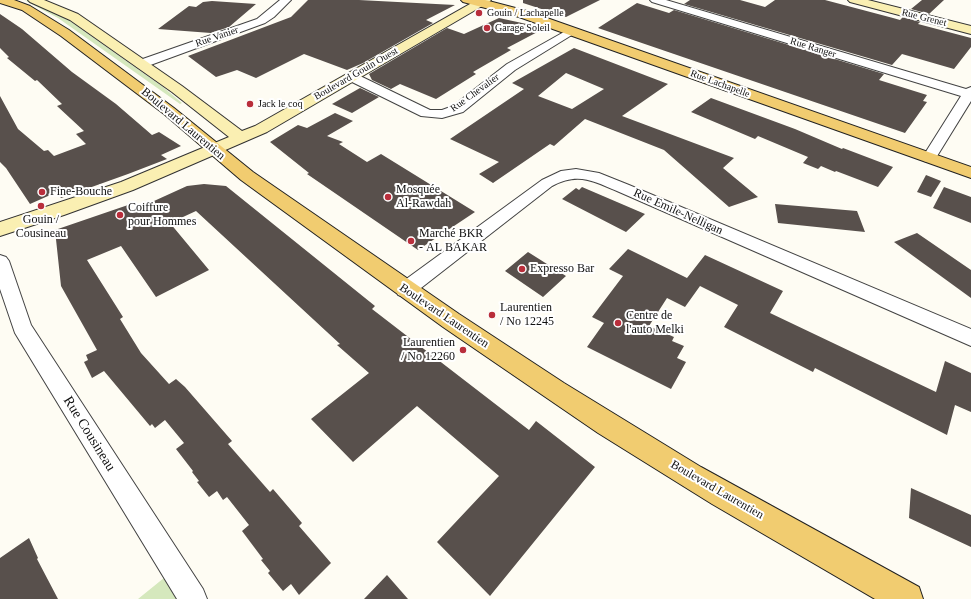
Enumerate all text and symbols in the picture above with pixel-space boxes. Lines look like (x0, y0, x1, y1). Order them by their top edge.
place label: Gouin / Lachapelle (487, 7, 564, 19)
street label: Rue Grenet (900, 7, 948, 29)
marker: Gouin / Lachapelle (474, 8, 484, 18)
place label: Garage Soleil (495, 22, 550, 34)
marker: Garage Soleil (482, 23, 492, 33)
street label: Rue Vanier (194, 24, 240, 50)
street label: Rue Ranger (789, 35, 837, 61)
street label: Boulevard Gouin Ouest (312, 45, 400, 103)
street label: Rue Lachapelle (689, 68, 751, 100)
street label: Rue Chevalier (448, 71, 502, 115)
street label: Boulevard Laurentien (138, 85, 228, 163)
place label: Jack le coq (258, 98, 302, 110)
marker: Jack le coq (245, 99, 255, 109)
place label: Mosquée Al-Rawdah (396, 183, 451, 211)
place label: Fine-Bouche (50, 185, 112, 199)
street label: Rue Emile-Nelligan (631, 186, 725, 238)
marker: Fine-Bouche (37, 187, 47, 197)
marker: Mosquée Al-Rawdah (383, 192, 393, 202)
marker: Gouin / Cousineau (36, 201, 46, 211)
place label: Coiffure pour Hommes (128, 201, 196, 229)
marker: Coiffure pour Hommes (115, 210, 125, 220)
place label: Gouin / Cousineau (16, 213, 66, 241)
place label: Marché BKR - AL BAKAR (419, 227, 487, 255)
marker: Marché BKR - AL BAKAR (406, 236, 416, 246)
place label: Expresso Bar (530, 262, 594, 276)
marker: Expresso Bar (517, 264, 527, 274)
street label: Boulevard Laurentien (396, 281, 492, 351)
place label: Laurentien / No 12245 (500, 301, 554, 329)
place label: Centre de l'auto Melki (626, 309, 684, 337)
marker: Laurentien / No 12245 (487, 310, 497, 320)
marker: Centre de l'auto Melki (613, 318, 623, 328)
place label: Laurentien / No 12260 (401, 336, 455, 364)
marker: Laurentien / No 12260 (458, 345, 468, 355)
street label: Rue Cousineau (59, 393, 119, 475)
street label: Boulevard Laurentien (668, 458, 766, 522)

